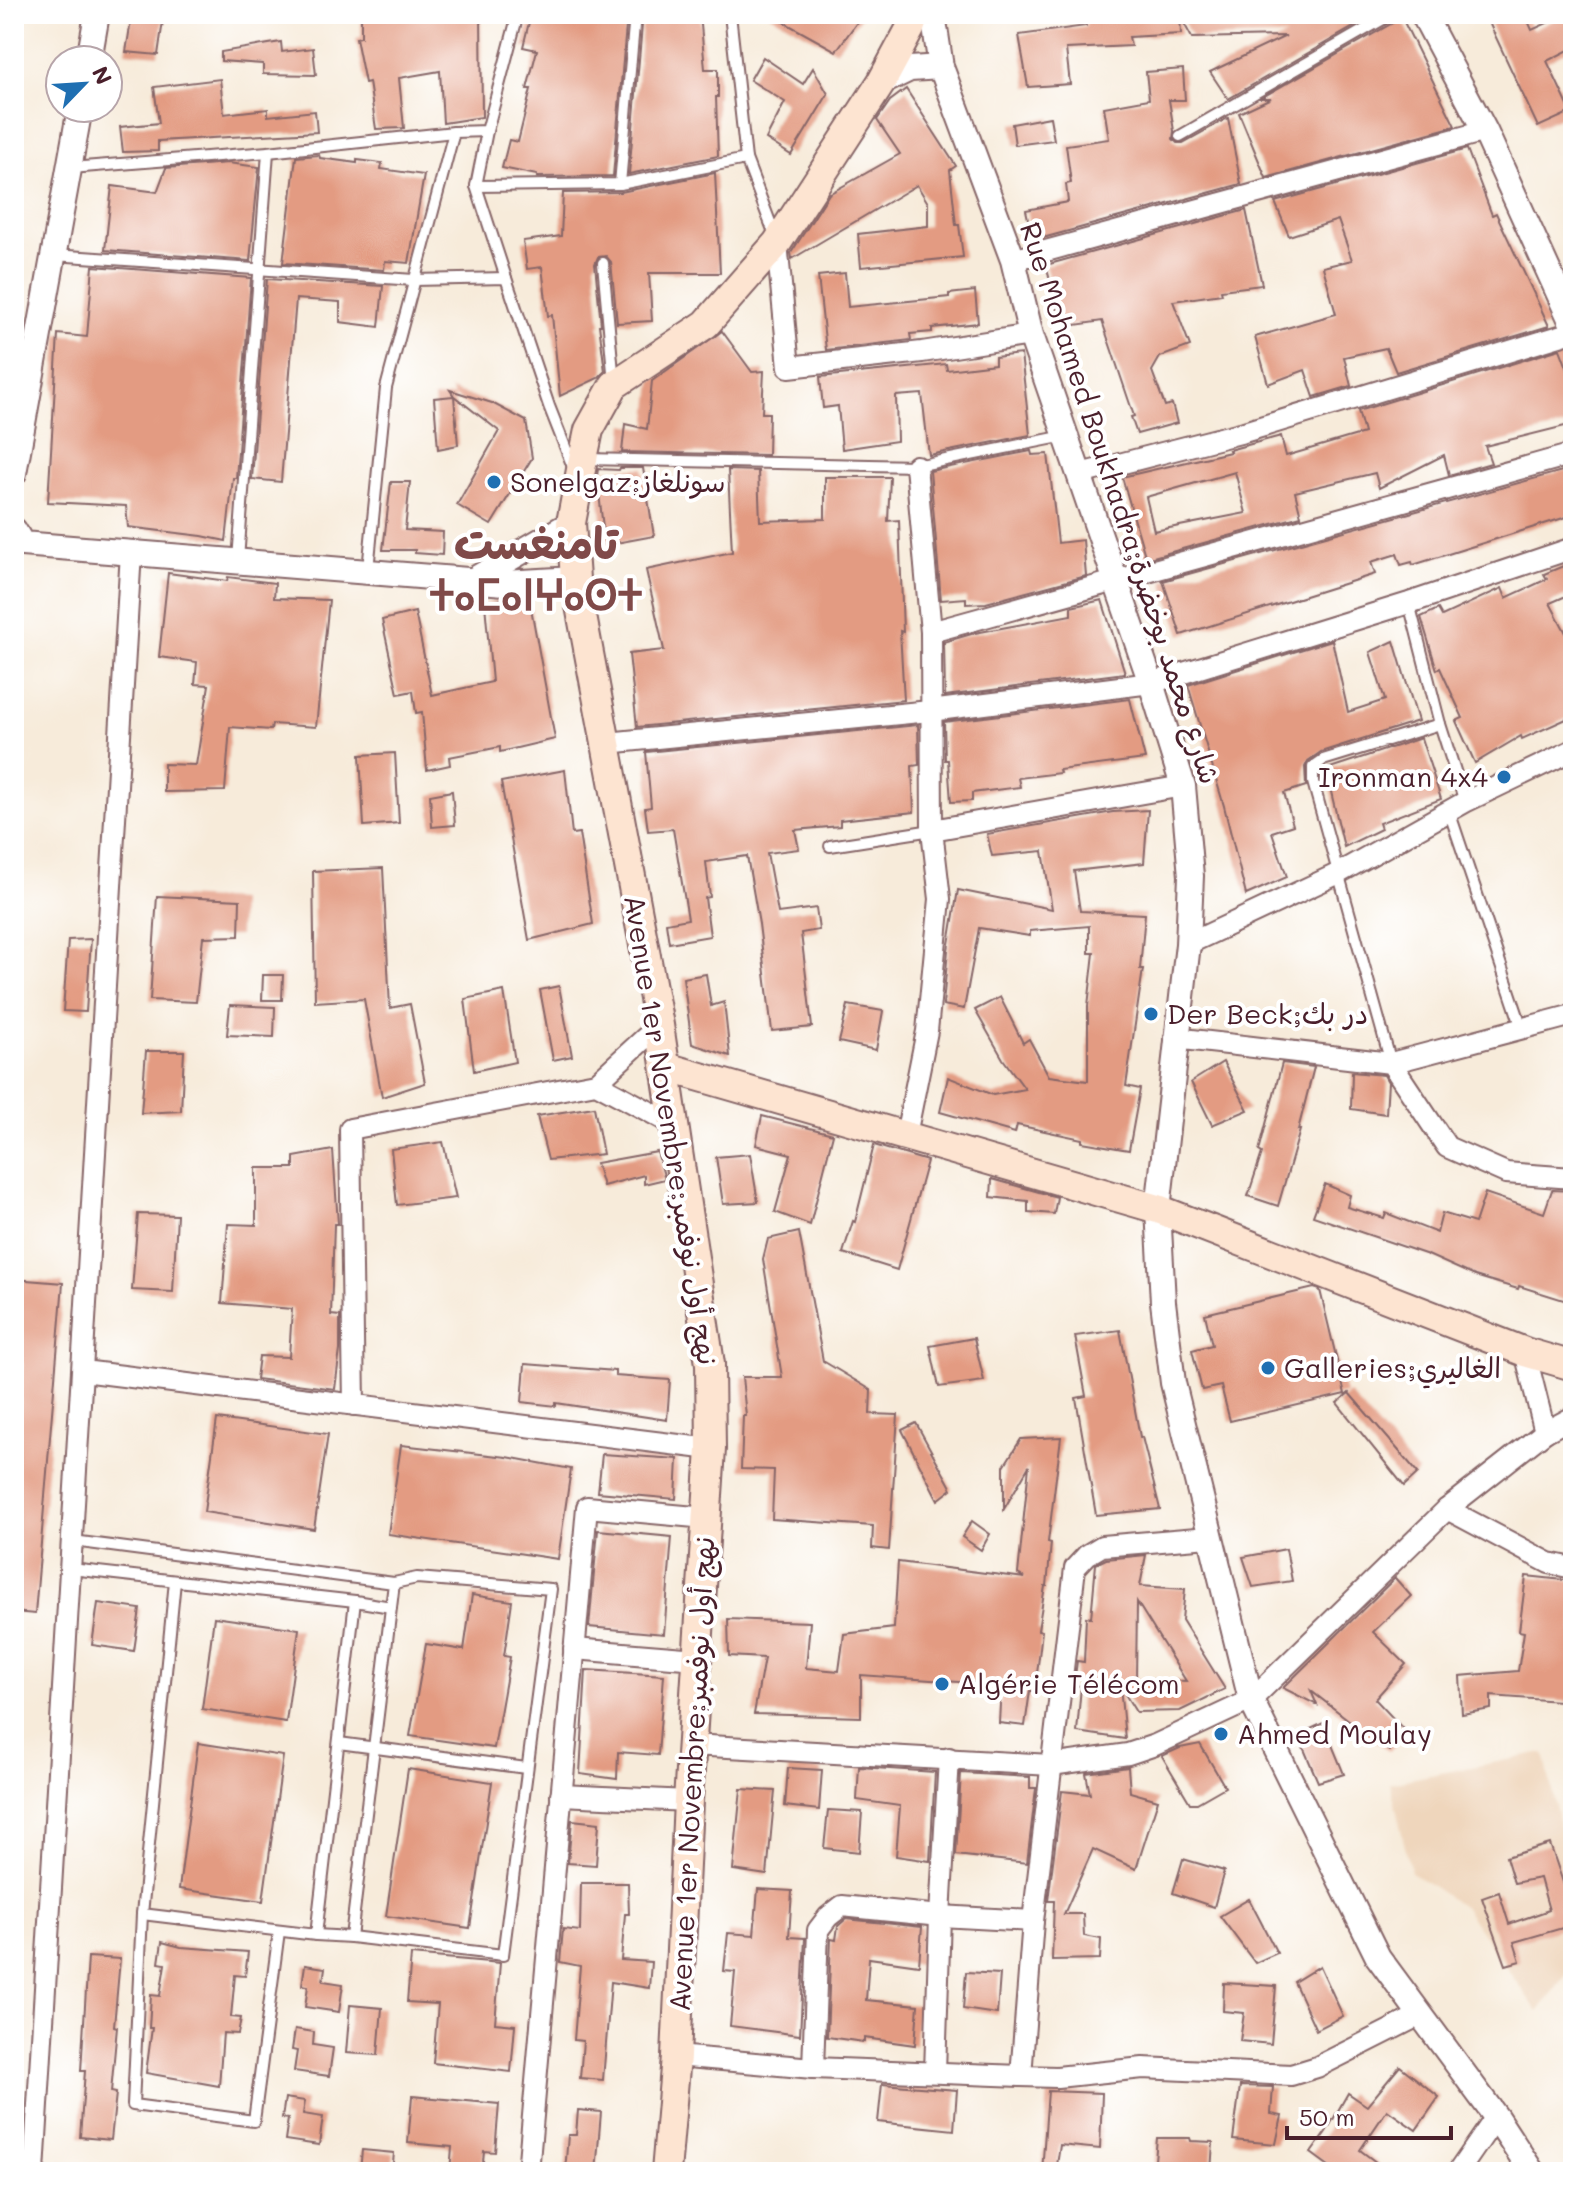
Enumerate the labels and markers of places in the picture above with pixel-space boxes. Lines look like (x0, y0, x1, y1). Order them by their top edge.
place label: Sonelgaz;سونلغاز (510, 463, 725, 499)
marker: Sonelgaz;سونلغاز (485, 473, 503, 491)
place label: Ironman 4x4 (1318, 758, 1489, 794)
marker: Ironman 4x4 (1495, 768, 1513, 786)
place label: Der Beck;در بك (1167, 995, 1368, 1032)
marker: Der Beck;در بك (1142, 1005, 1160, 1023)
place label: Galleries;الغاليري (1284, 1349, 1501, 1389)
marker: Galleries;الغاليري (1259, 1359, 1277, 1377)
place label: Algérie Télécom (958, 1665, 1180, 1701)
marker: Algérie Télécom (933, 1675, 951, 1693)
place label: Ahmed Moulay (1237, 1715, 1432, 1751)
marker: Ahmed Moulay (1212, 1725, 1230, 1743)

